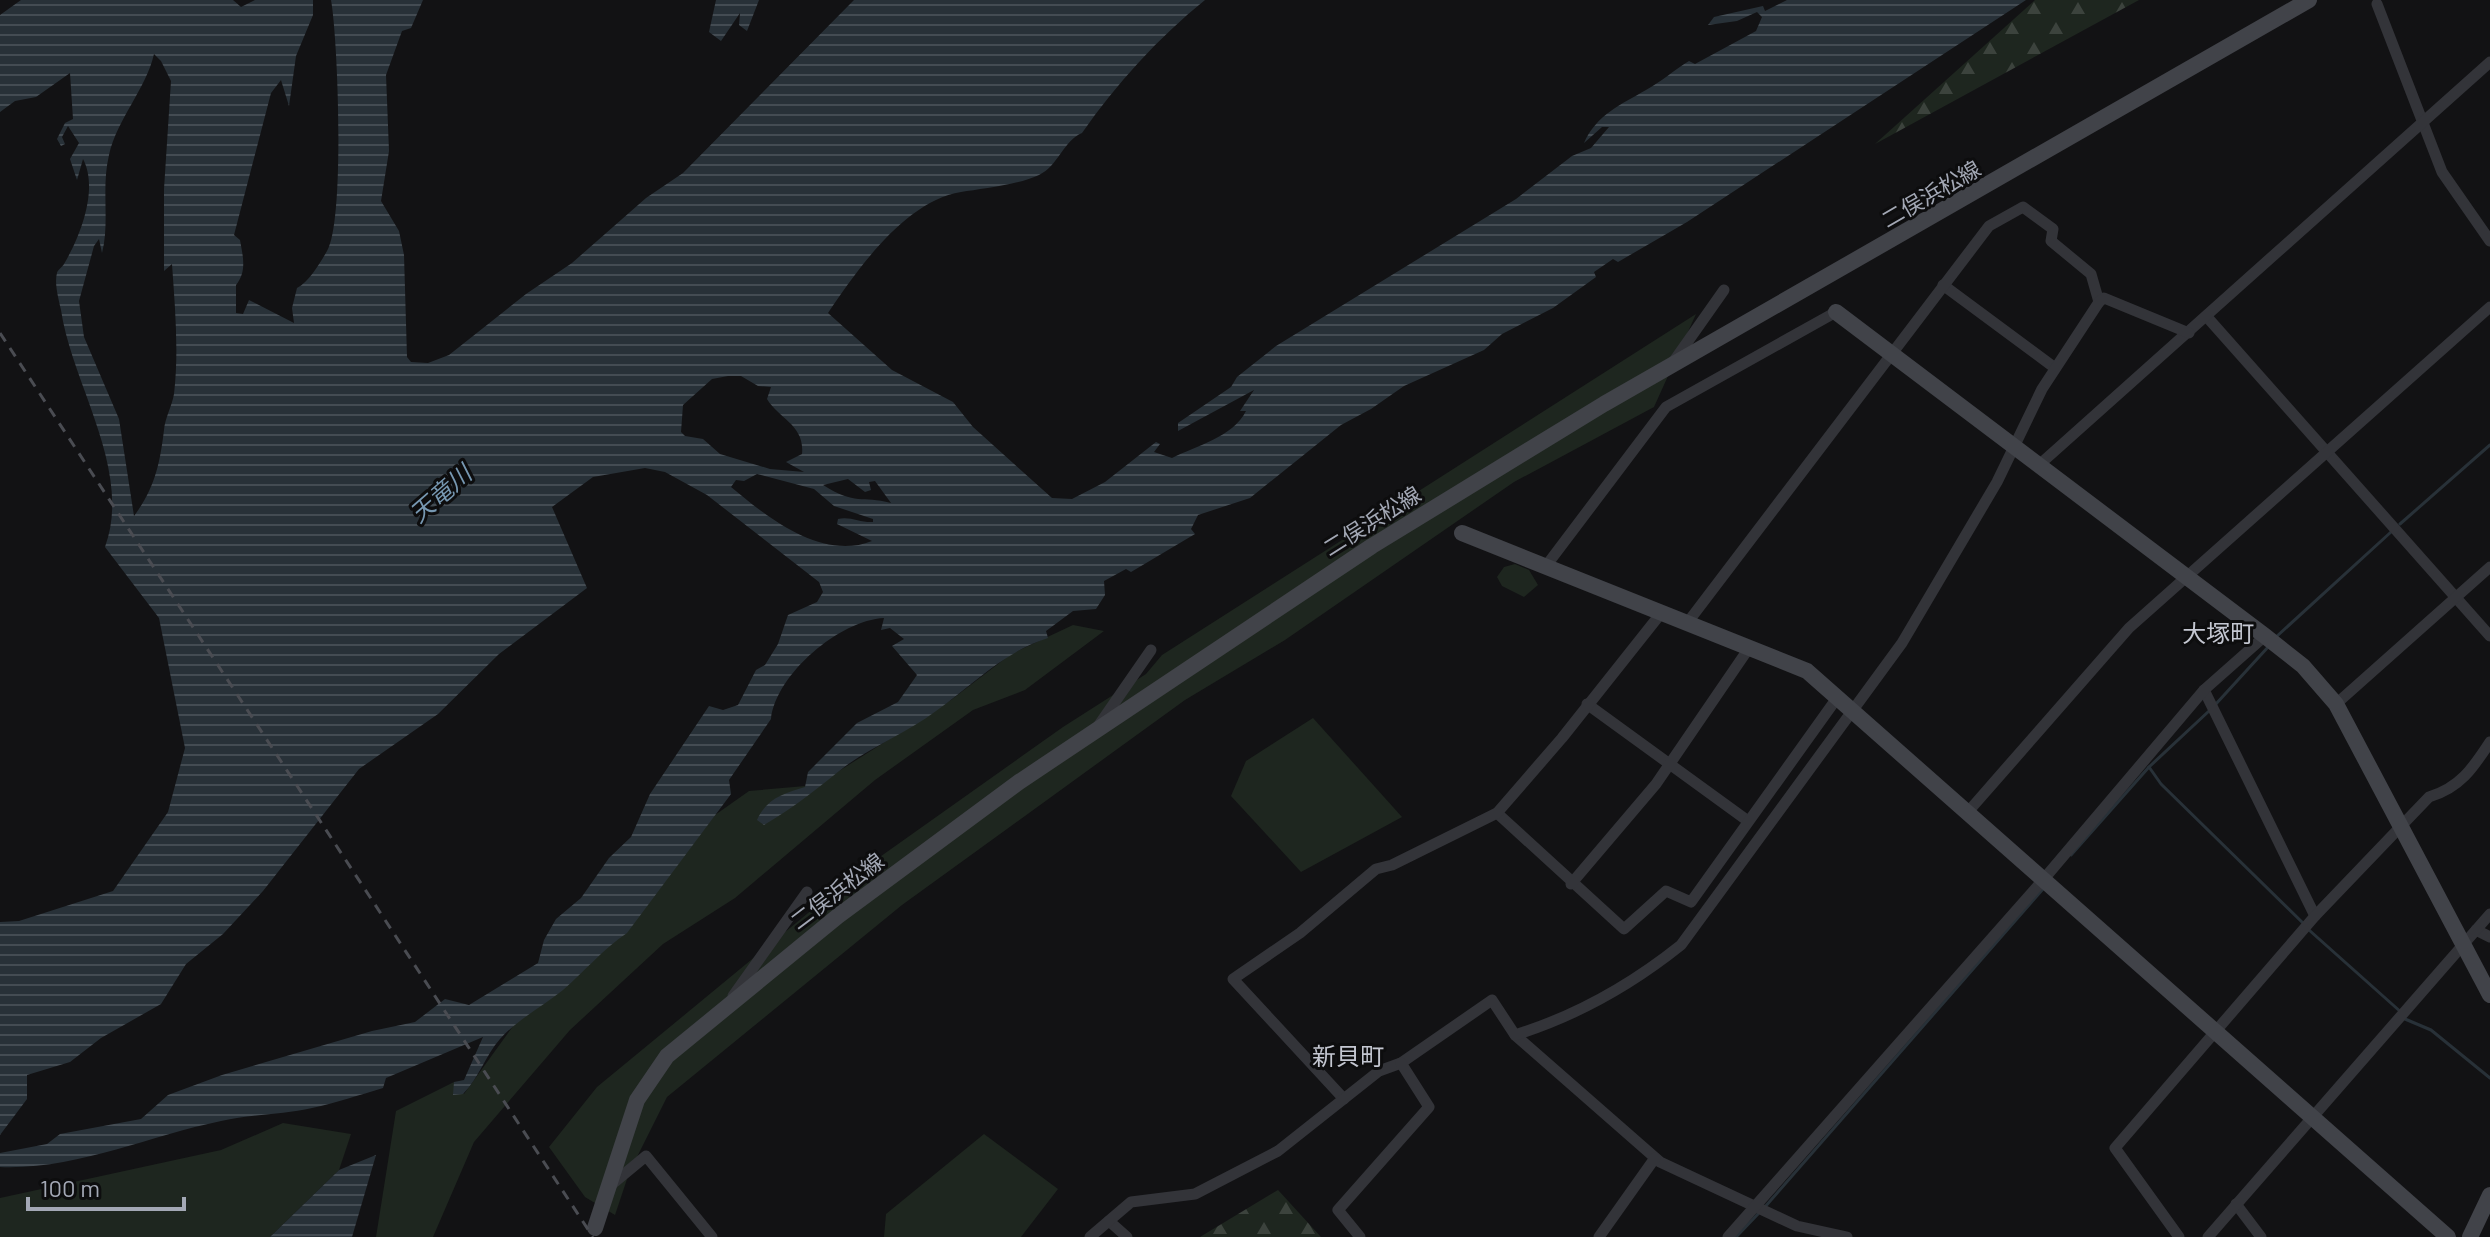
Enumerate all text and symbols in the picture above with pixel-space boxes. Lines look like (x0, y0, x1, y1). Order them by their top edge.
street label: 二俣浜松線 (1876, 154, 1985, 232)
water label: 天竜川 (403, 456, 479, 527)
street label: 二俣浜松線 (1318, 480, 1425, 560)
district label: 大塚町 (2182, 618, 2254, 647)
street label: 二俣浜松線 (785, 847, 888, 934)
district label: 新貝町 (1312, 1041, 1384, 1070)
scale bar (28, 1161, 184, 1211)
text: 100 m (40, 1173, 100, 1202)

